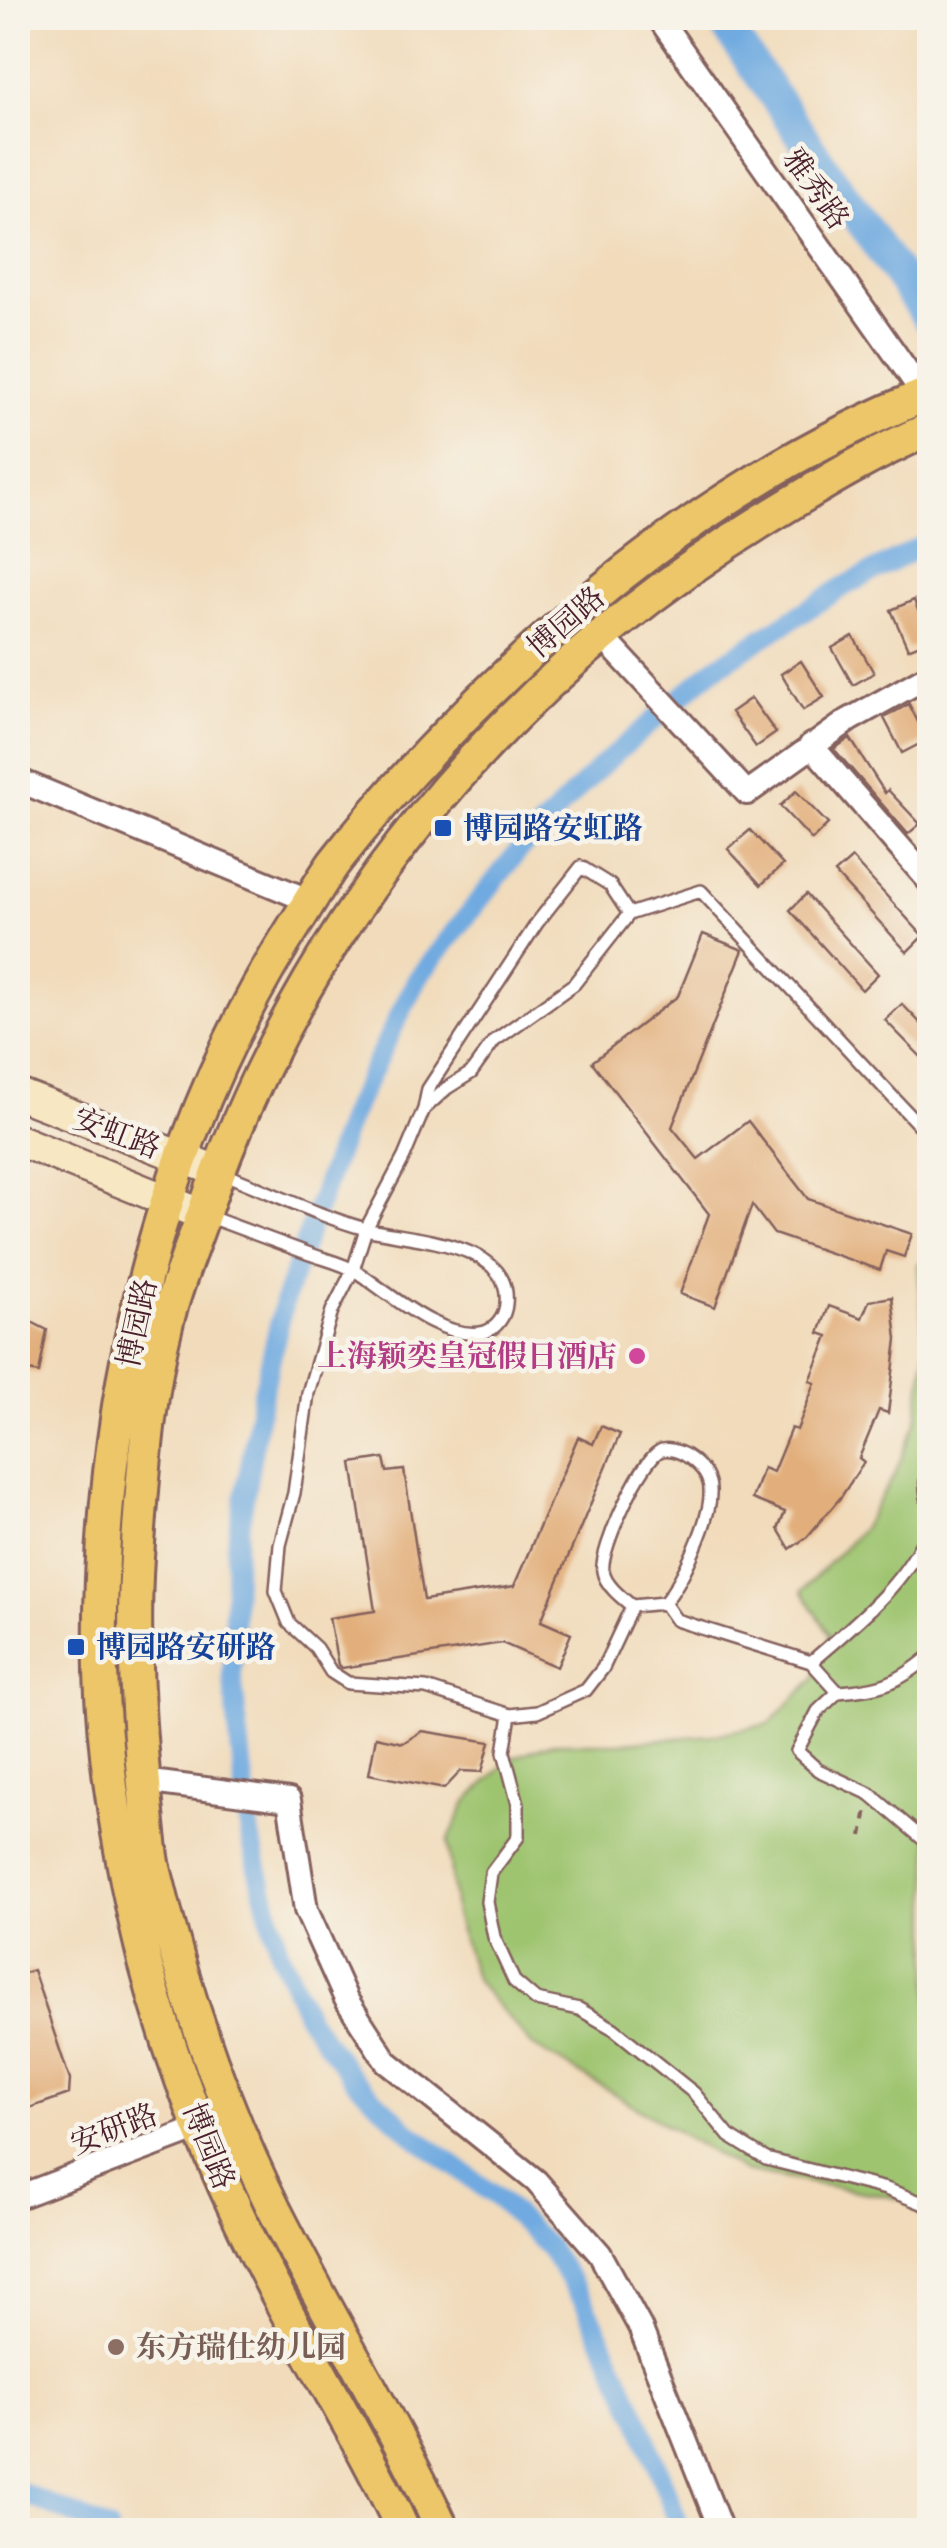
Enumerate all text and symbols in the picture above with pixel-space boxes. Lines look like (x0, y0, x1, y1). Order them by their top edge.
street label: 雅秀路 (774, 142, 857, 237)
street label: 博园路 (520, 579, 613, 667)
place label: 博园路安虹路 (463, 810, 643, 848)
marker: 博园路安虹路 (432, 817, 454, 839)
street label: 安虹路 (68, 1100, 165, 1168)
street label: 博园路 (110, 1275, 166, 1371)
place label: 上海颖奕皇冠假日酒店 (317, 1338, 617, 1376)
marker: 上海颖奕皇冠假日酒店 (626, 1345, 648, 1367)
place label: 博园路安研路 (96, 1629, 276, 1667)
marker: 博园路安研路 (65, 1636, 87, 1658)
street label: 安研路 (66, 2096, 163, 2164)
street label: 博园路 (174, 2098, 243, 2195)
place label: 东方瑞仕幼儿园 (136, 2329, 346, 2367)
marker: 东方瑞仕幼儿园 (105, 2336, 127, 2358)

